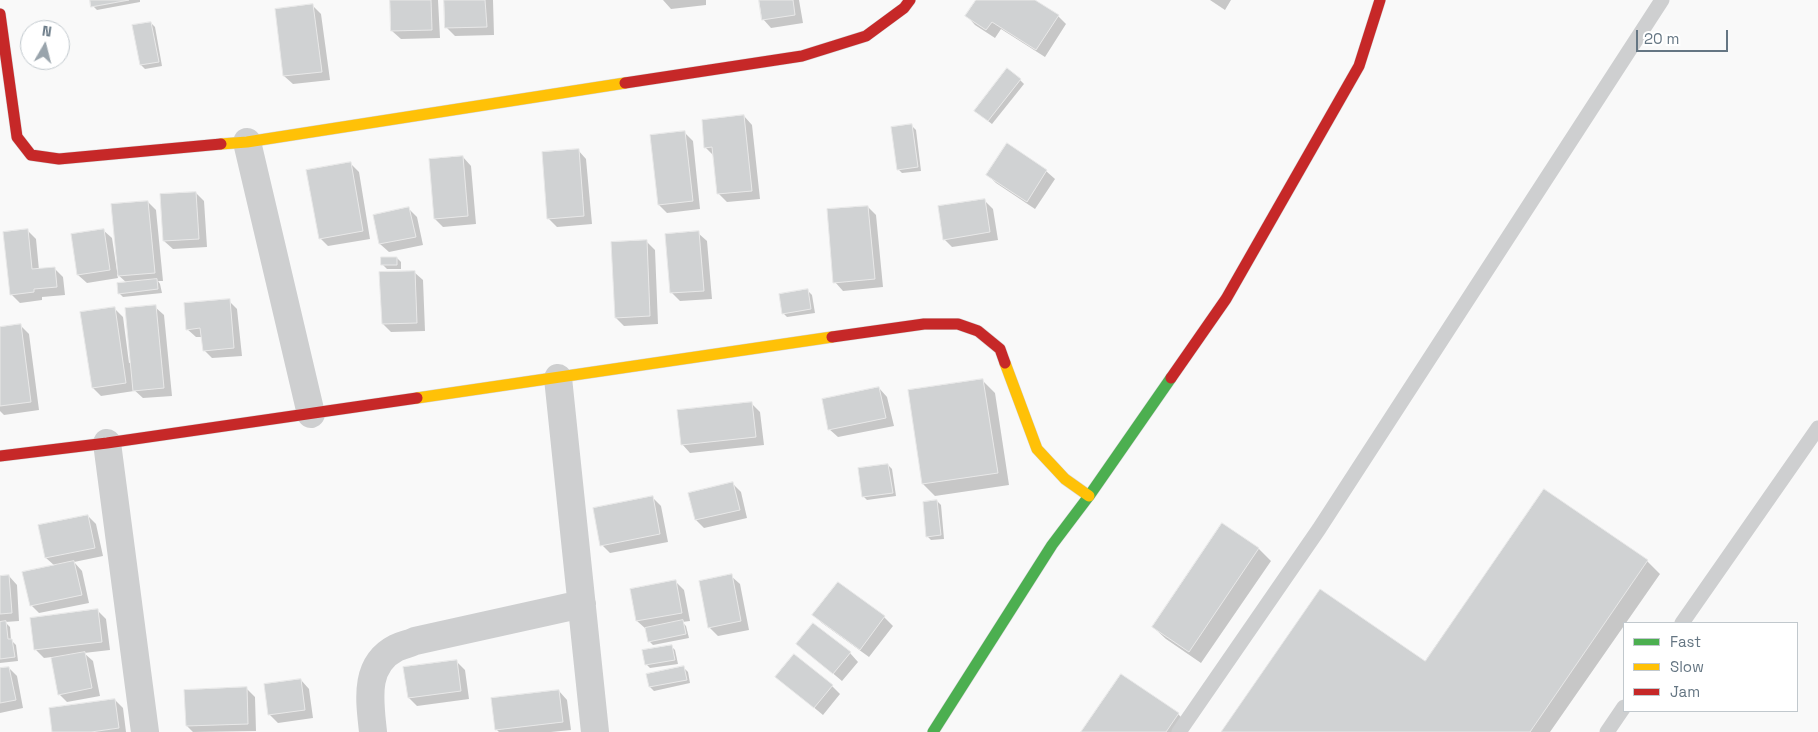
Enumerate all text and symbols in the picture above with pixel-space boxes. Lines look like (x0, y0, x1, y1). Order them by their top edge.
north arrow (20, 20, 70, 70)
scale bar (1638, 20, 1730, 52)
text: N (41, 22, 53, 41)
text: 20 m (1644, 29, 1679, 48)
legend (1623, 622, 1798, 712)
text: Fast (1670, 632, 1701, 651)
text: Slow (1670, 657, 1704, 676)
text: Jam (1670, 682, 1700, 701)

